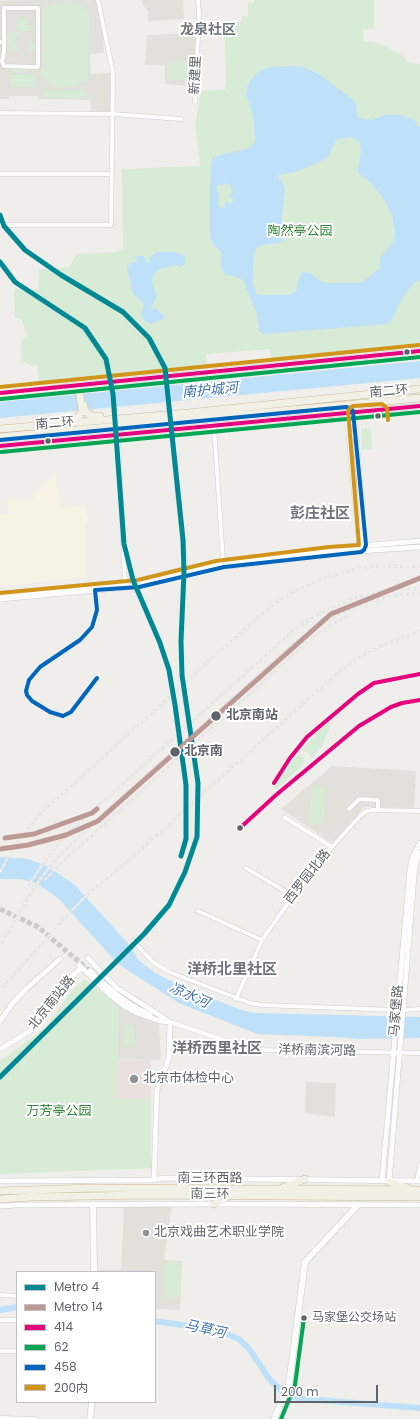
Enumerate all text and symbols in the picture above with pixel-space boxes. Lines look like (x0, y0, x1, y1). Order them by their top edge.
district label: 龙泉社区 (180, 22, 236, 38)
street label: 新建里 (187, 55, 205, 95)
park label: 陶然亭公园 (268, 224, 332, 240)
unlabelled marker (402, 347, 412, 357)
water label: 南护城河 (181, 380, 239, 402)
street label: 南二环 (369, 383, 409, 401)
unlabelled marker (373, 411, 383, 421)
street label: 南二环 (35, 415, 75, 433)
unlabelled marker (43, 436, 53, 446)
district label: 彭庄社区 (290, 505, 350, 523)
place label: 北京南站 (226, 708, 278, 724)
marker: 北京南站 (209, 709, 223, 723)
place label: 北京南 (184, 744, 223, 760)
marker: 北京南 (168, 745, 182, 759)
unlabelled marker (235, 823, 245, 833)
street label: 西罗园北路 (282, 847, 334, 907)
district label: 洋桥北里社区 (187, 961, 277, 979)
street label: 北京南站路 (25, 973, 79, 1033)
water label: 凉水河 (166, 980, 212, 1012)
street label: 马家堡路 (387, 984, 407, 1038)
district label: 洋桥西里社区 (172, 1040, 262, 1058)
street label: 洋桥南滨河路 (278, 1043, 356, 1059)
place label: 北京市体检中心 (143, 1071, 234, 1087)
marker: 北京市体检中心 (128, 1073, 140, 1085)
park label: 万芳亭公园 (27, 1104, 91, 1120)
street label: 南三环西路 (178, 1171, 242, 1187)
street label: 南三环 (191, 1187, 229, 1203)
place label: 北京戏曲艺术职业学院 (154, 1225, 284, 1241)
marker: 北京戏曲艺术职业学院 (141, 1228, 151, 1238)
legend (16, 1271, 156, 1403)
text: Metro 4 (54, 1278, 99, 1295)
text: Metro 14 (54, 1298, 103, 1315)
place label: 马家堡公交场站 (312, 1311, 396, 1325)
marker: 马家堡公交场站 (299, 1313, 309, 1323)
water label: 马草河 (183, 1317, 227, 1343)
text: 414 (54, 1318, 73, 1335)
text: 62 (54, 1338, 69, 1355)
text: 458 (54, 1358, 77, 1375)
scale bar (276, 1377, 380, 1403)
text: 200内 (54, 1379, 88, 1396)
text: 200 m (281, 1383, 319, 1400)

